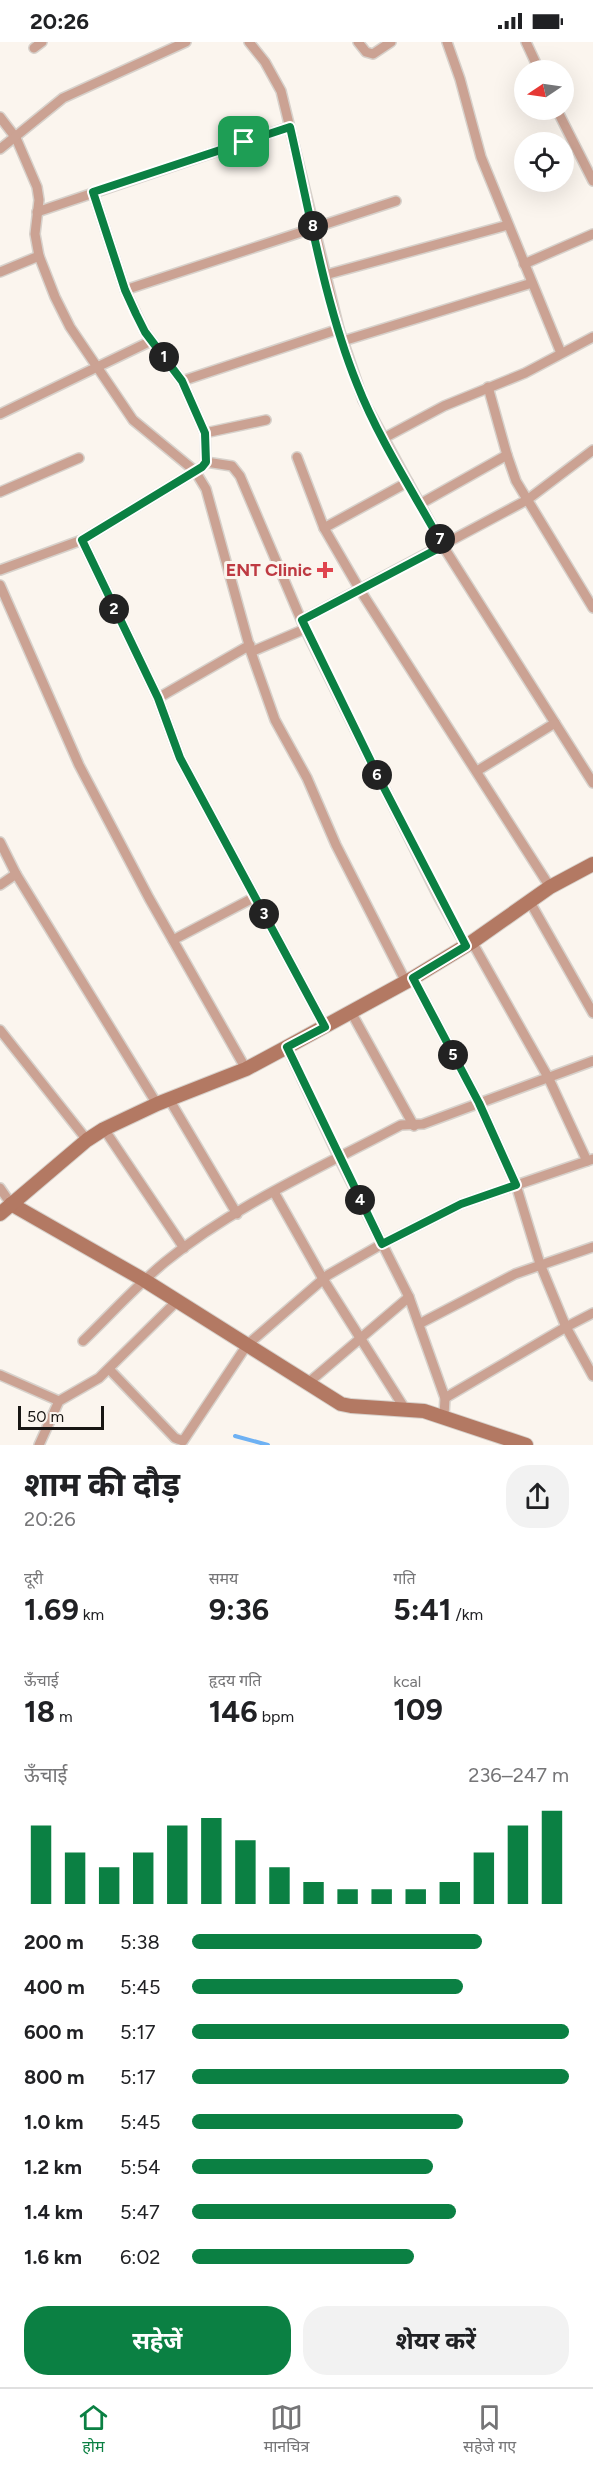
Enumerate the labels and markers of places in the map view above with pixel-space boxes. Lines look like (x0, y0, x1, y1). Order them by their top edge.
pin (218, 116, 269, 167)
pin: 8 (298, 211, 328, 241)
pin: 1 (149, 342, 179, 372)
pin: 7 (425, 524, 455, 554)
place label: ENT Clinic (226, 559, 312, 581)
marker: ENT Clinic (316, 561, 334, 579)
pin: 2 (99, 594, 129, 624)
pin: 6 (362, 760, 392, 790)
pin: 3 (249, 899, 279, 929)
pin: 5 (438, 1040, 468, 1070)
pin: 4 (345, 1185, 375, 1215)

